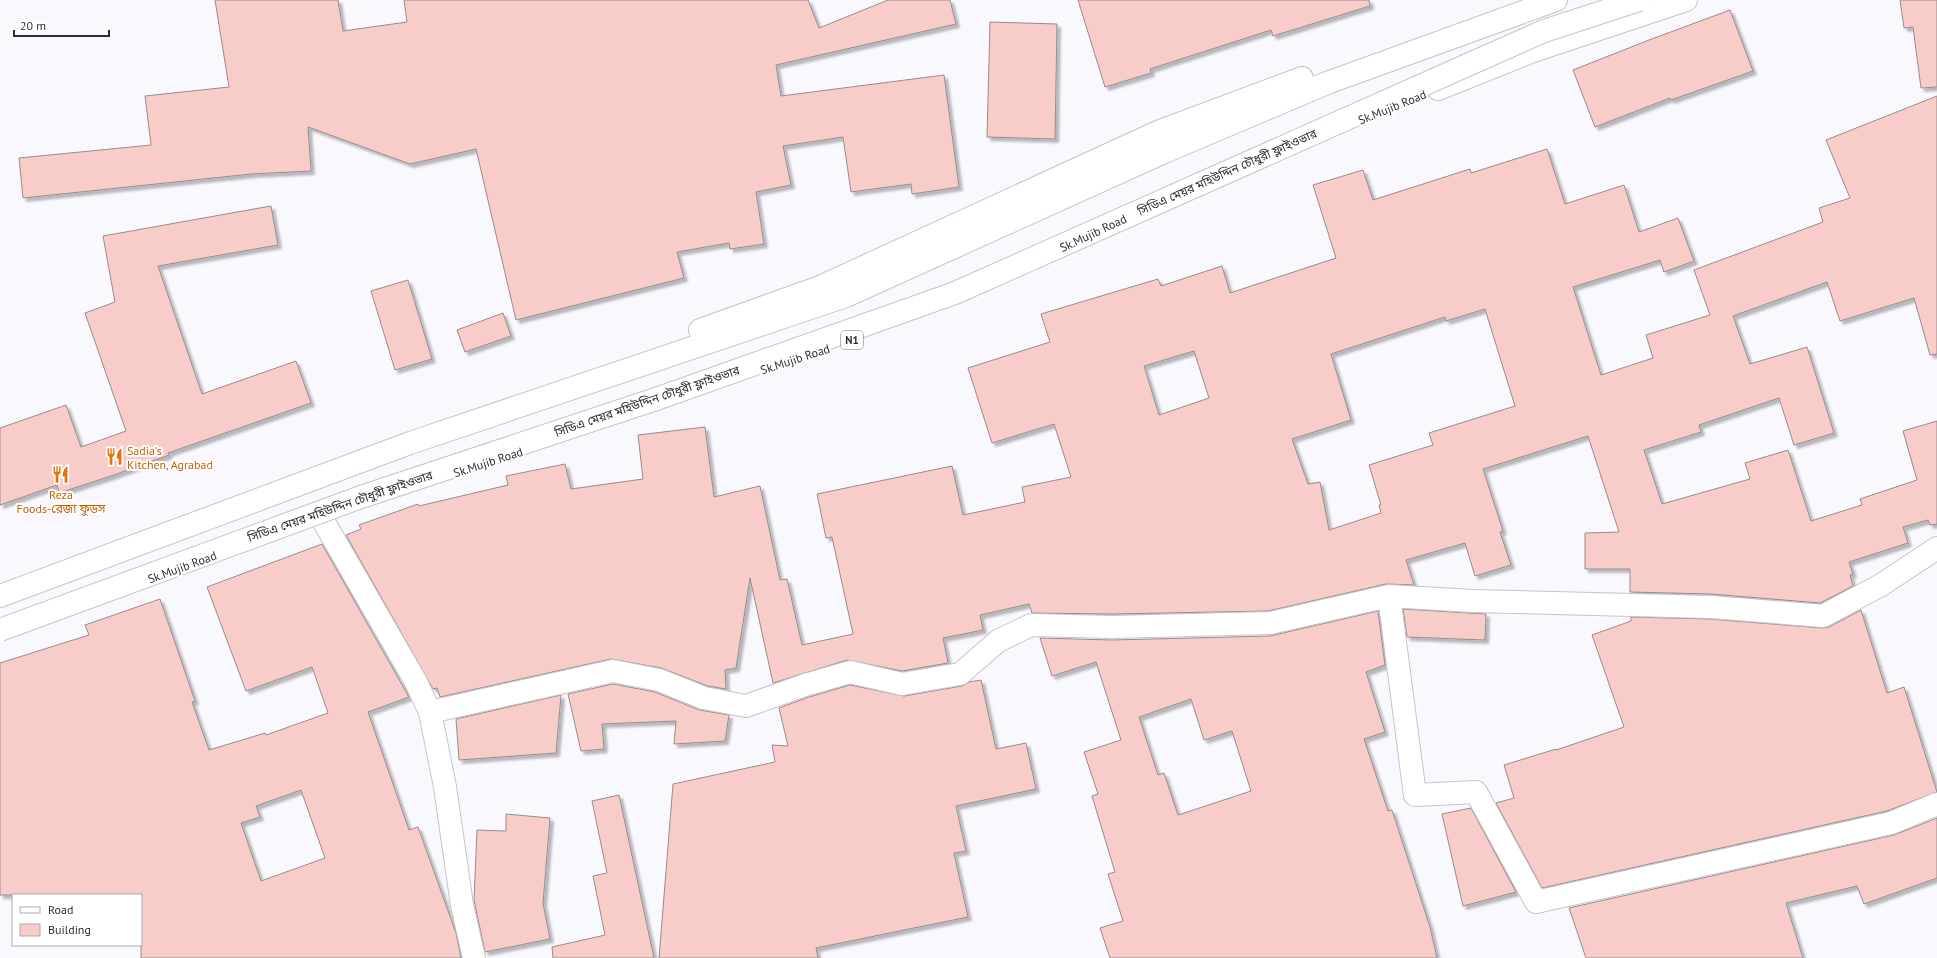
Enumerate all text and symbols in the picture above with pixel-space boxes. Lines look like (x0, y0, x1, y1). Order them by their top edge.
scale bar (14, 12, 109, 38)
text: 20 m (20, 18, 46, 33)
street label: Sk.Mujib Road (1356, 87, 1428, 127)
street label: সিডিএ মেয়র মহিউদ্দিন চৌধুরী ফ্লাইওভার (1134, 125, 1320, 220)
street label: Sk.Mujib Road (1057, 211, 1129, 255)
road number: N1 (841, 331, 863, 349)
street label: Sk.Mujib Road (758, 341, 832, 377)
street label: সিডিএ মেয়র মহিউদ্দিন চৌধুরী ফ্লাইওভার (552, 362, 743, 441)
place label: Sadia's Kitchen, Agrabad (127, 443, 213, 472)
street label: Sk.Mujib Road (451, 444, 525, 480)
restaurant icon: Sadia's Kitchen, Agrabad (104, 447, 124, 467)
restaurant icon: Reza Foods-রেজা ফুডস (51, 465, 71, 485)
street label: সিডিএ মেয়র মহিউদ্দিন চৌধুরী ফ্লাইওভার (245, 467, 436, 546)
place label: Reza Foods-রেজা ফুডস (16, 487, 106, 517)
street label: Sk.Mujib Road (146, 548, 218, 586)
legend (12, 894, 142, 946)
text: Road (48, 902, 73, 917)
text: Building (48, 922, 91, 937)

